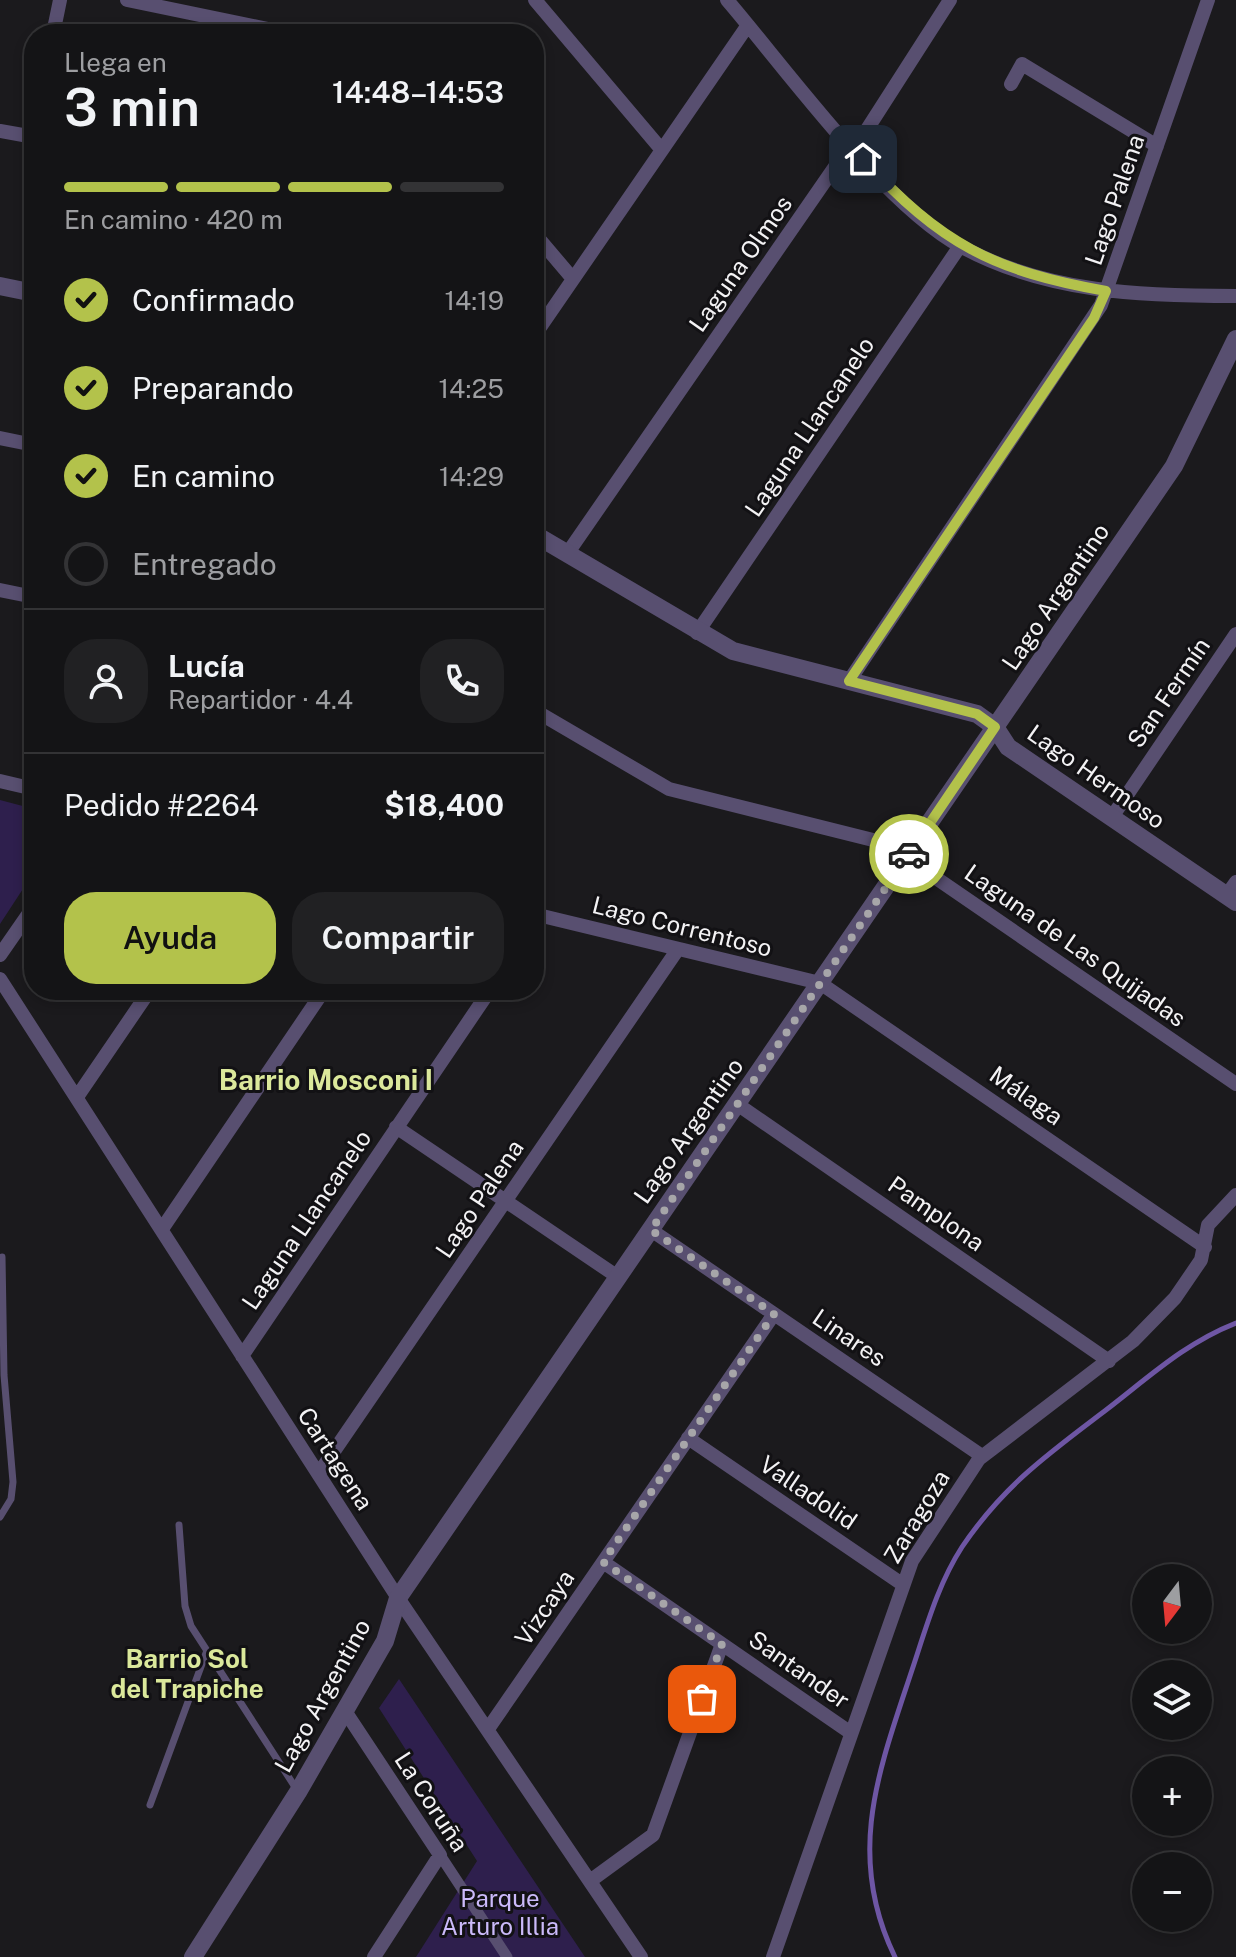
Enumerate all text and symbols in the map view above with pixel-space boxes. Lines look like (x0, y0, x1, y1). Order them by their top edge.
text: Llega en (64, 47, 167, 78)
text: 14:48–14:53 (332, 74, 504, 110)
text: 3 min (64, 77, 200, 138)
pin (829, 125, 897, 193)
street label: Lago Palena (1079, 131, 1149, 269)
icon: home (841, 137, 885, 181)
street label: Laguna Olmos (683, 190, 797, 337)
text: En camino · 420 m (64, 204, 283, 235)
icon: check (64, 278, 108, 322)
text: Confirmado (132, 282, 295, 318)
text: 14:19 (444, 285, 504, 316)
street label: Laguna Llancanelo (739, 331, 880, 521)
icon: check (64, 366, 108, 410)
text: Preparando (132, 370, 294, 406)
text: 14:25 (439, 373, 504, 404)
icon: check (64, 454, 108, 498)
text: En camino (132, 458, 275, 494)
text: 14:29 (439, 461, 504, 492)
street label: Lago Argentino (996, 518, 1115, 675)
text: Entregado (132, 546, 277, 582)
street label: San Fermín (1121, 632, 1215, 753)
button: person (64, 639, 148, 723)
button: phone (420, 639, 504, 723)
text: Lucía (168, 648, 245, 684)
text: Repartidor · 4.4 (168, 684, 353, 715)
street label: Lago Hermoso (1022, 718, 1171, 834)
text: Pedido #2264 (64, 787, 259, 823)
text: $18,400 (384, 787, 504, 823)
courier (869, 814, 949, 894)
icon: car (887, 832, 931, 876)
street label: Laguna de Las Quijadas (960, 858, 1191, 1032)
street label: Lago Correntoso (589, 890, 775, 962)
button: Ayuda (64, 892, 276, 984)
button: Compartir (292, 892, 504, 984)
street label: Lago Argentino (628, 1052, 749, 1208)
street label: Málaga (985, 1060, 1068, 1130)
district label: Barrio Mosconi I (219, 1063, 433, 1096)
street label: Laguna Llancanelo (236, 1124, 377, 1314)
street label: Lago Palena (429, 1134, 529, 1263)
street label: Pamplona (883, 1170, 990, 1256)
street label: Linares (808, 1303, 891, 1372)
street label: Cartagena (292, 1402, 379, 1515)
street label: Valladolid (755, 1450, 862, 1535)
street label: Zaragoza (877, 1465, 955, 1568)
street label: Vizcaya (509, 1564, 580, 1651)
north arrow (1132, 1564, 1212, 1644)
map controls (1132, 1564, 1212, 1932)
street label: Lago Argentino (268, 1614, 376, 1777)
street label: Santander (744, 1624, 855, 1714)
district label: Barrio Sol del Trapiche (110, 1643, 264, 1704)
button: layers (1132, 1660, 1212, 1740)
pin (668, 1665, 736, 1733)
icon: bag (680, 1677, 724, 1721)
street label: La Coruña (389, 1746, 474, 1857)
button: + (1132, 1756, 1212, 1836)
button: − (1132, 1852, 1212, 1932)
park label: Parque Arturo Illia (441, 1884, 559, 1940)

